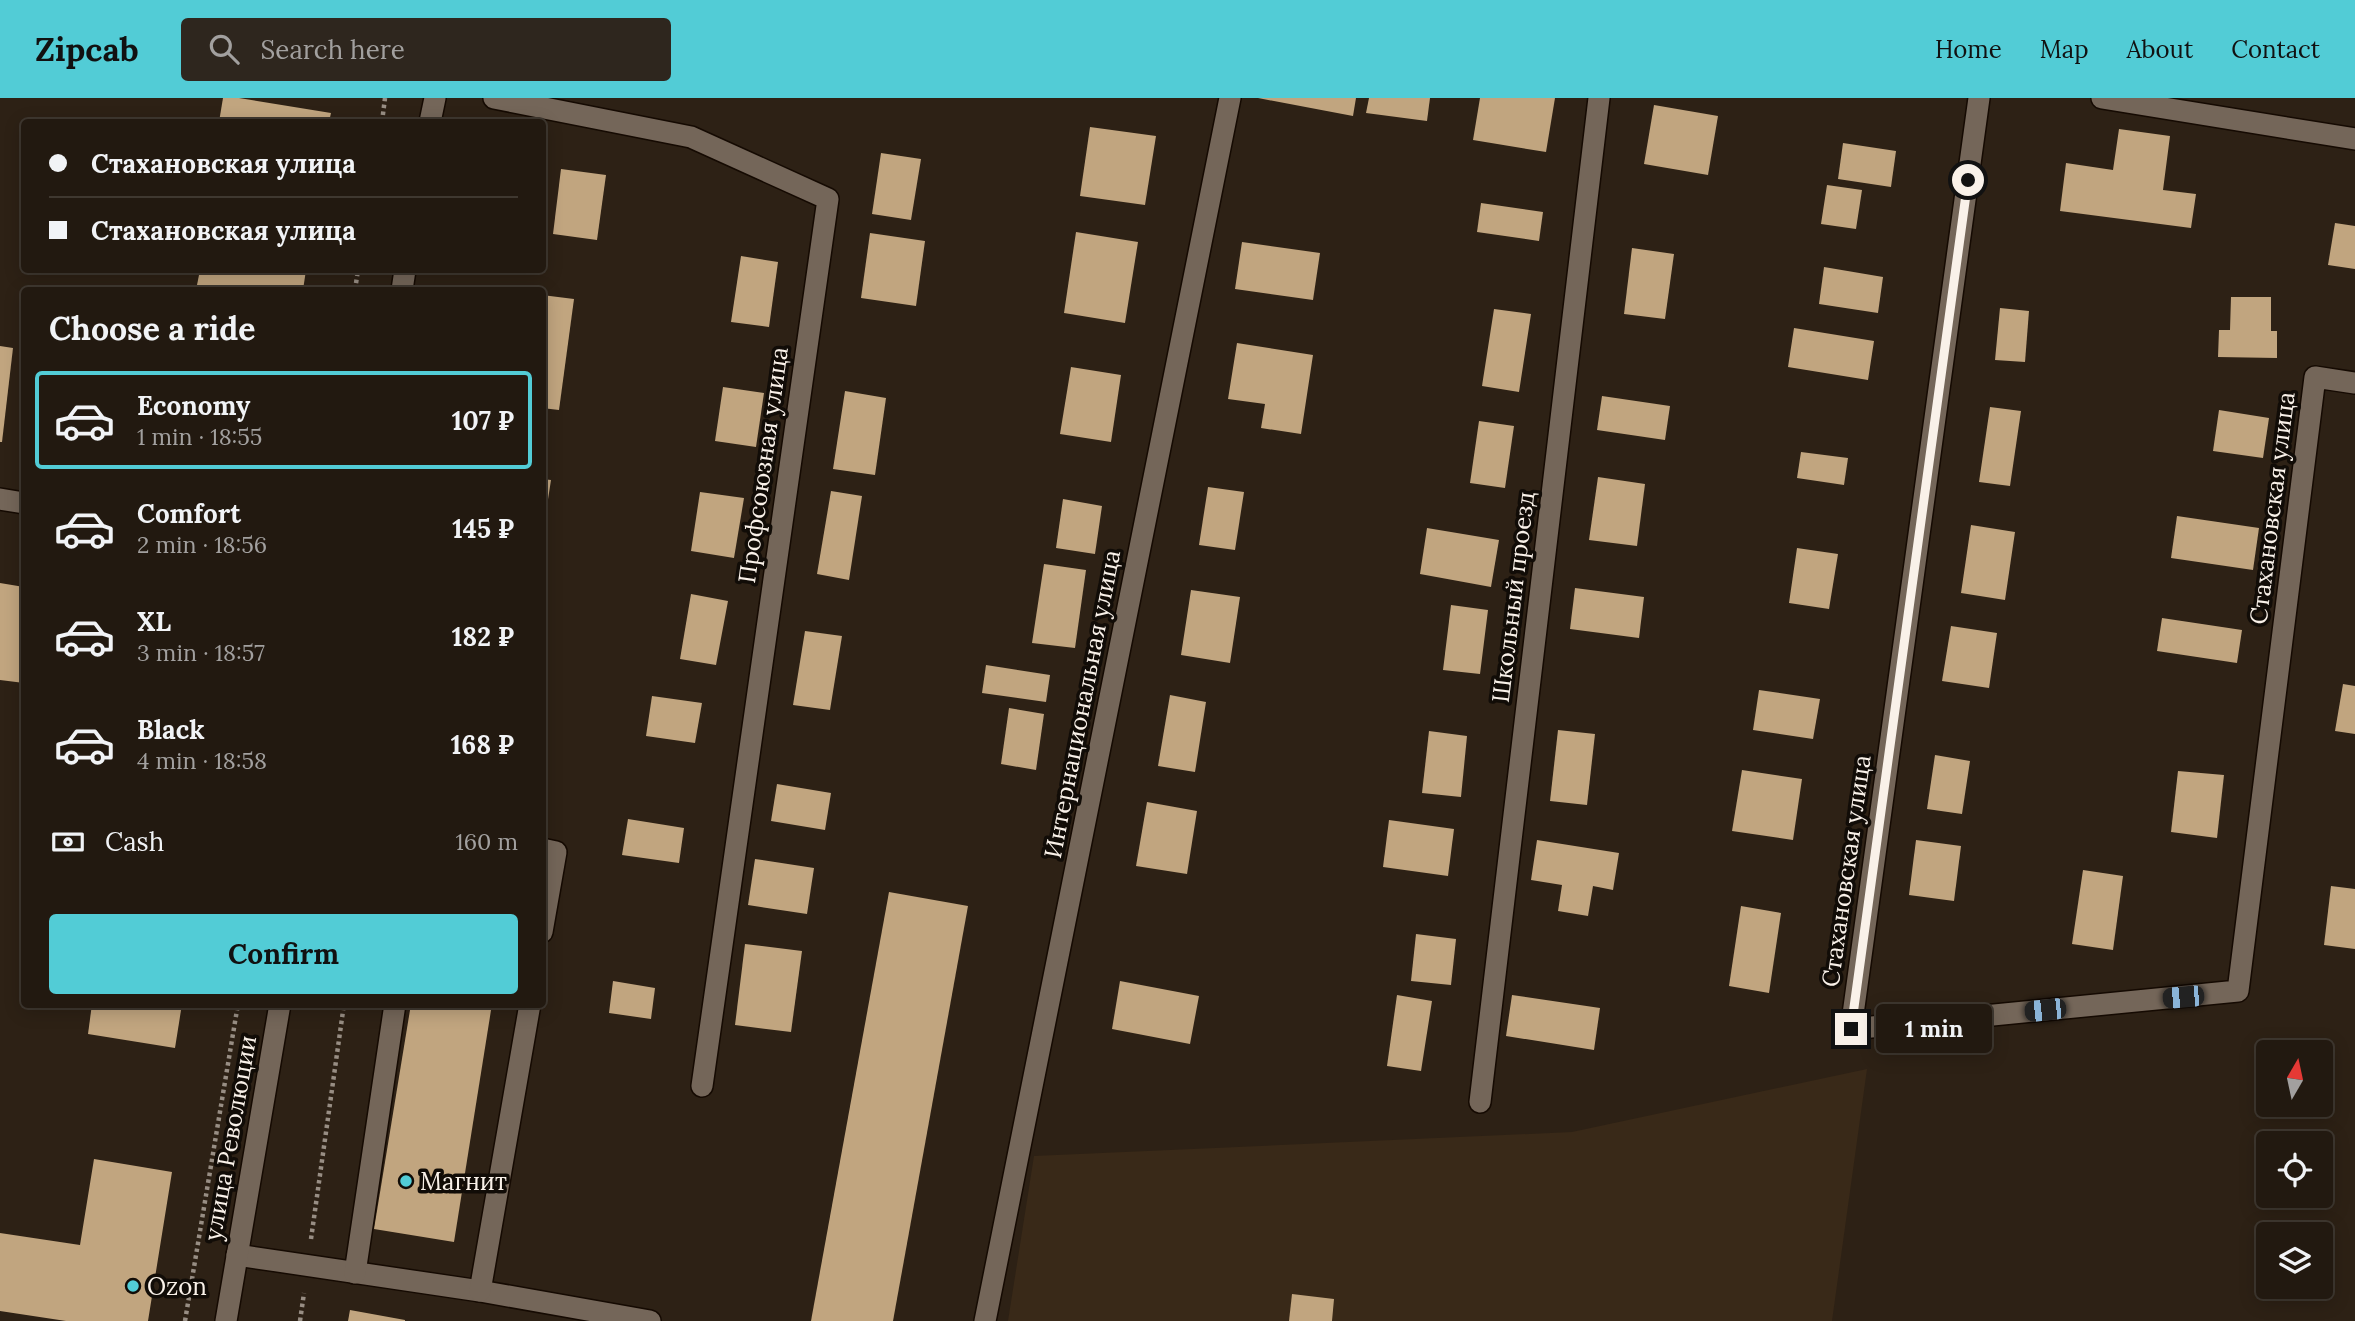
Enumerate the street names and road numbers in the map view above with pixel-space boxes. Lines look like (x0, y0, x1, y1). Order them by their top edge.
street label: Профсоюзная улица (731, 345, 795, 585)
street label: Стахановская улица (2242, 390, 2302, 626)
street label: Школьный проезд (1485, 490, 1541, 704)
street label: Интернациональная улица (1037, 547, 1127, 861)
street label: Стахановская улица (1814, 753, 1878, 989)
street label: улица Революции (197, 1033, 263, 1243)

